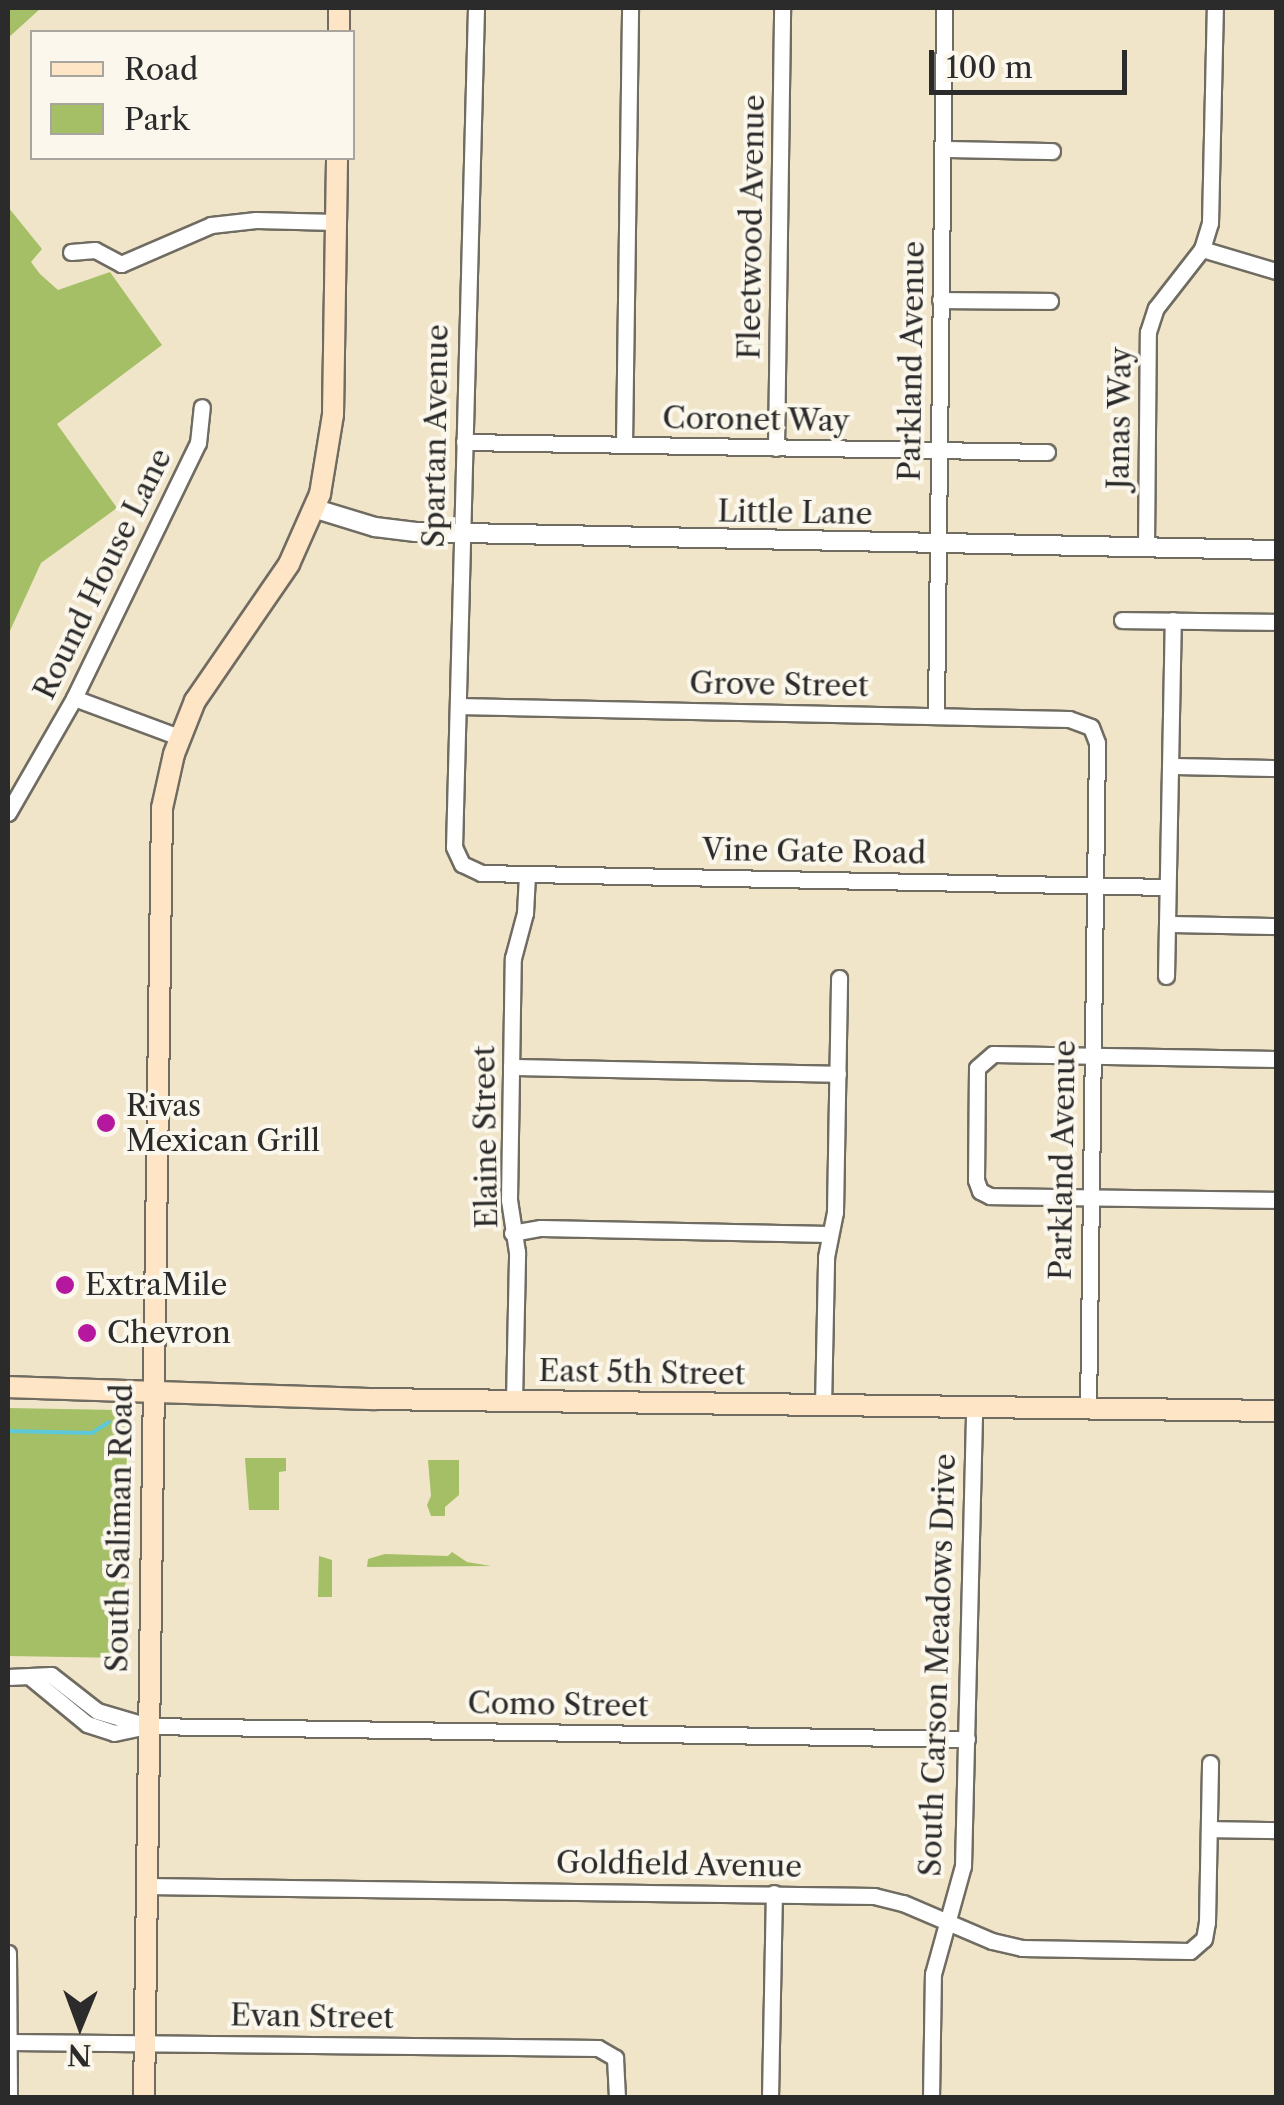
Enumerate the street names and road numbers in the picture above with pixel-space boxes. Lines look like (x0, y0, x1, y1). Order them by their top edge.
street label: Fleetwood Avenue (732, 94, 772, 360)
street label: Parkland Avenue (892, 240, 932, 482)
street label: Spartan Avenue (416, 323, 456, 549)
street label: Janas Way (1101, 346, 1139, 490)
street label: Coronet Way (662, 400, 850, 440)
street label: Round House Lane (27, 443, 179, 705)
street label: Little Lane (717, 494, 873, 532)
street label: Grove Street (689, 665, 869, 705)
street label: Vine Gate Road (702, 832, 926, 872)
street label: Parkland Avenue (1043, 1039, 1083, 1281)
street label: Elaine Street (466, 1045, 506, 1229)
street label: East 5th Street (538, 1353, 746, 1393)
street label: South Saliman Road (99, 1383, 141, 1673)
street label: South Carson Meadows Drive (913, 1453, 963, 1877)
street label: Como Street (467, 1685, 649, 1725)
street label: Goldfield Avenue (555, 1845, 803, 1885)
street label: Evan Street (230, 1998, 394, 2036)

